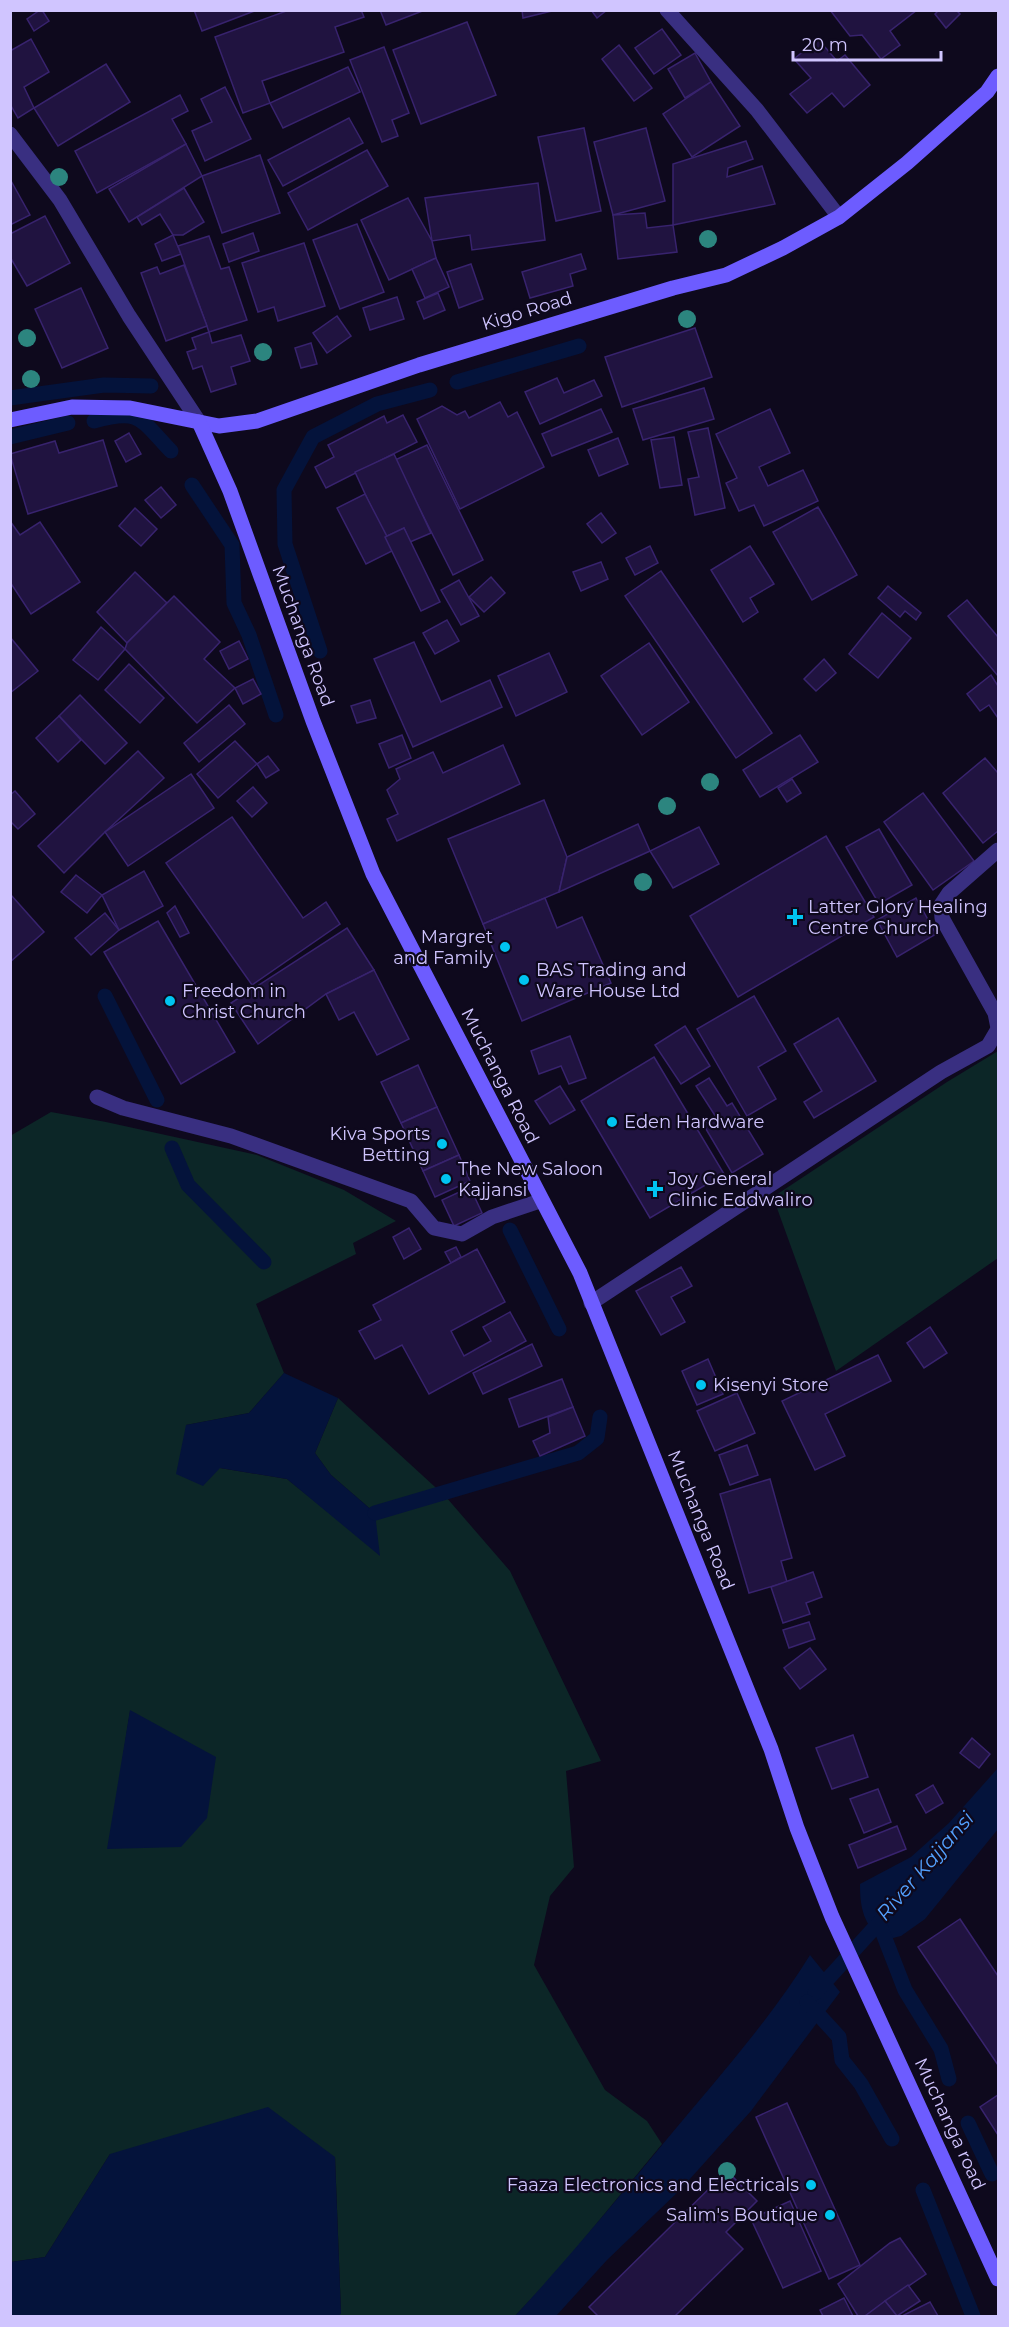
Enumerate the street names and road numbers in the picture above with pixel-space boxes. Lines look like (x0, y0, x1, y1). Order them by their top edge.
street label: Kigo Road (479, 287, 575, 335)
street label: Muchanga Road (267, 562, 339, 710)
street label: Muchanga Road (456, 1005, 544, 1147)
street label: Muchanga Road (663, 1447, 739, 1593)
street label: Muchanga road (910, 2055, 990, 2193)

